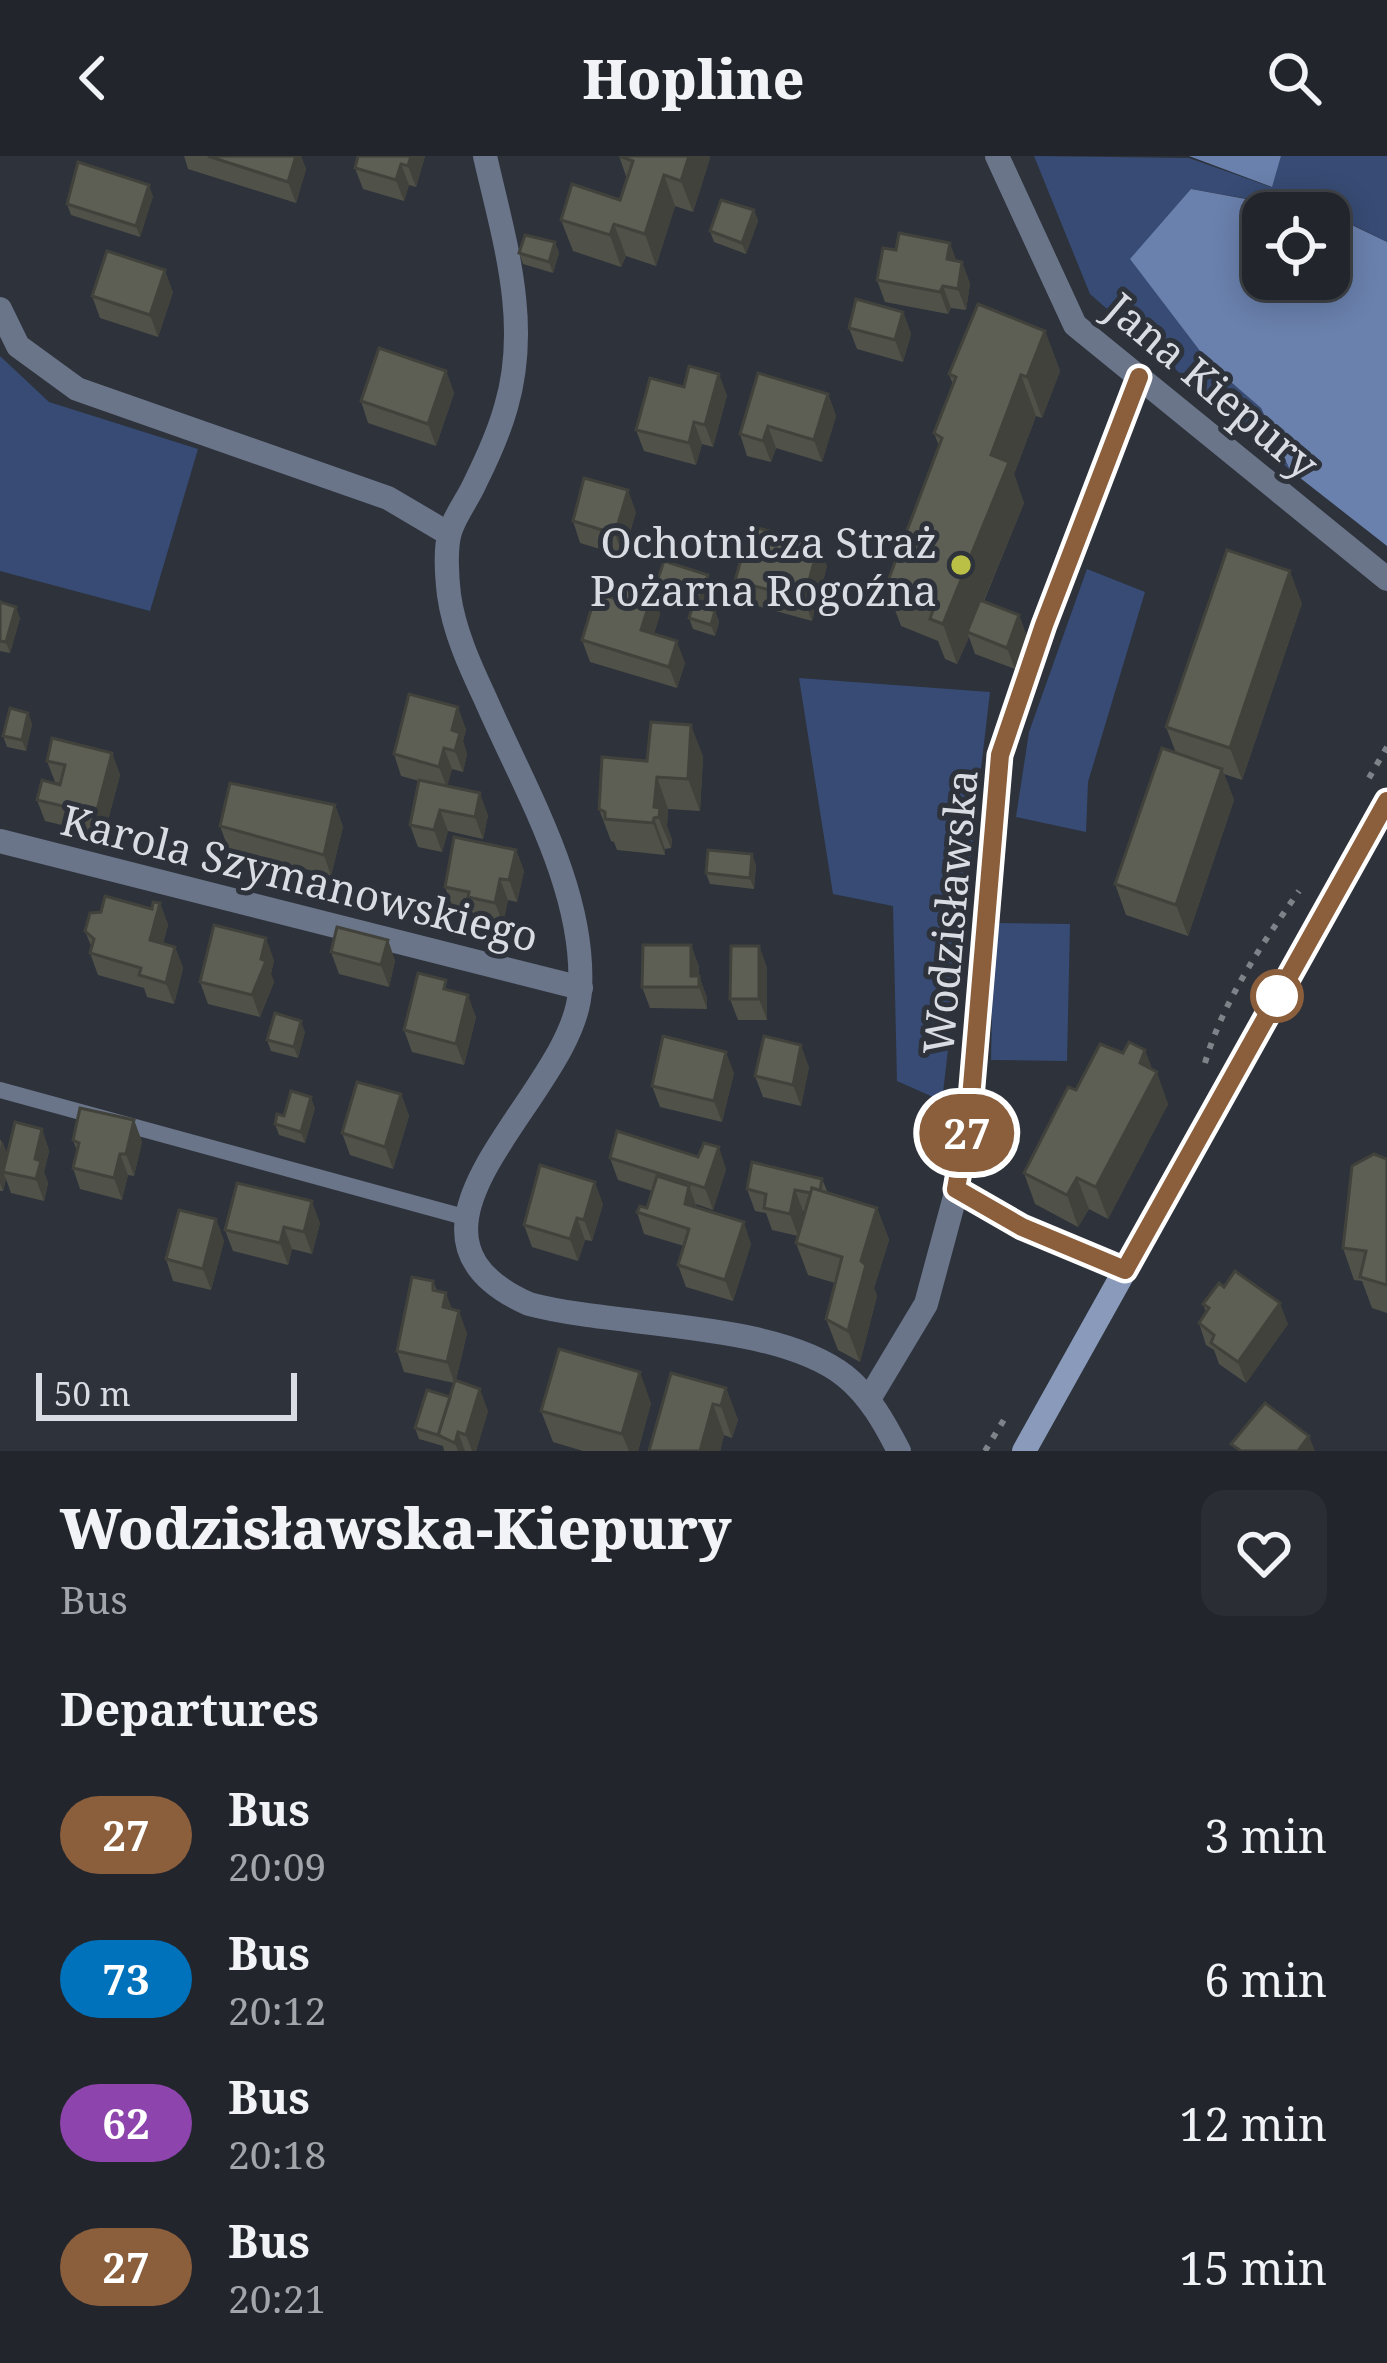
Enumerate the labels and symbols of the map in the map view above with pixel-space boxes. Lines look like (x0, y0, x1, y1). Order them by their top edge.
street label: Jana Kiepury (1094, 278, 1332, 491)
place label: Ochotnicza Straż Pożarna Rogoźna (590, 513, 937, 618)
marker: Ochotnicza Straż Pożarna Rogoźna (948, 552, 974, 578)
street label: Wodzisławska (908, 767, 990, 1057)
street label: Karola Szymanowskiego (55, 790, 545, 964)
unlabelled marker (1252, 971, 1302, 1021)
line badge: 27 (913, 1094, 1021, 1172)
scale bar (36, 1367, 297, 1420)

